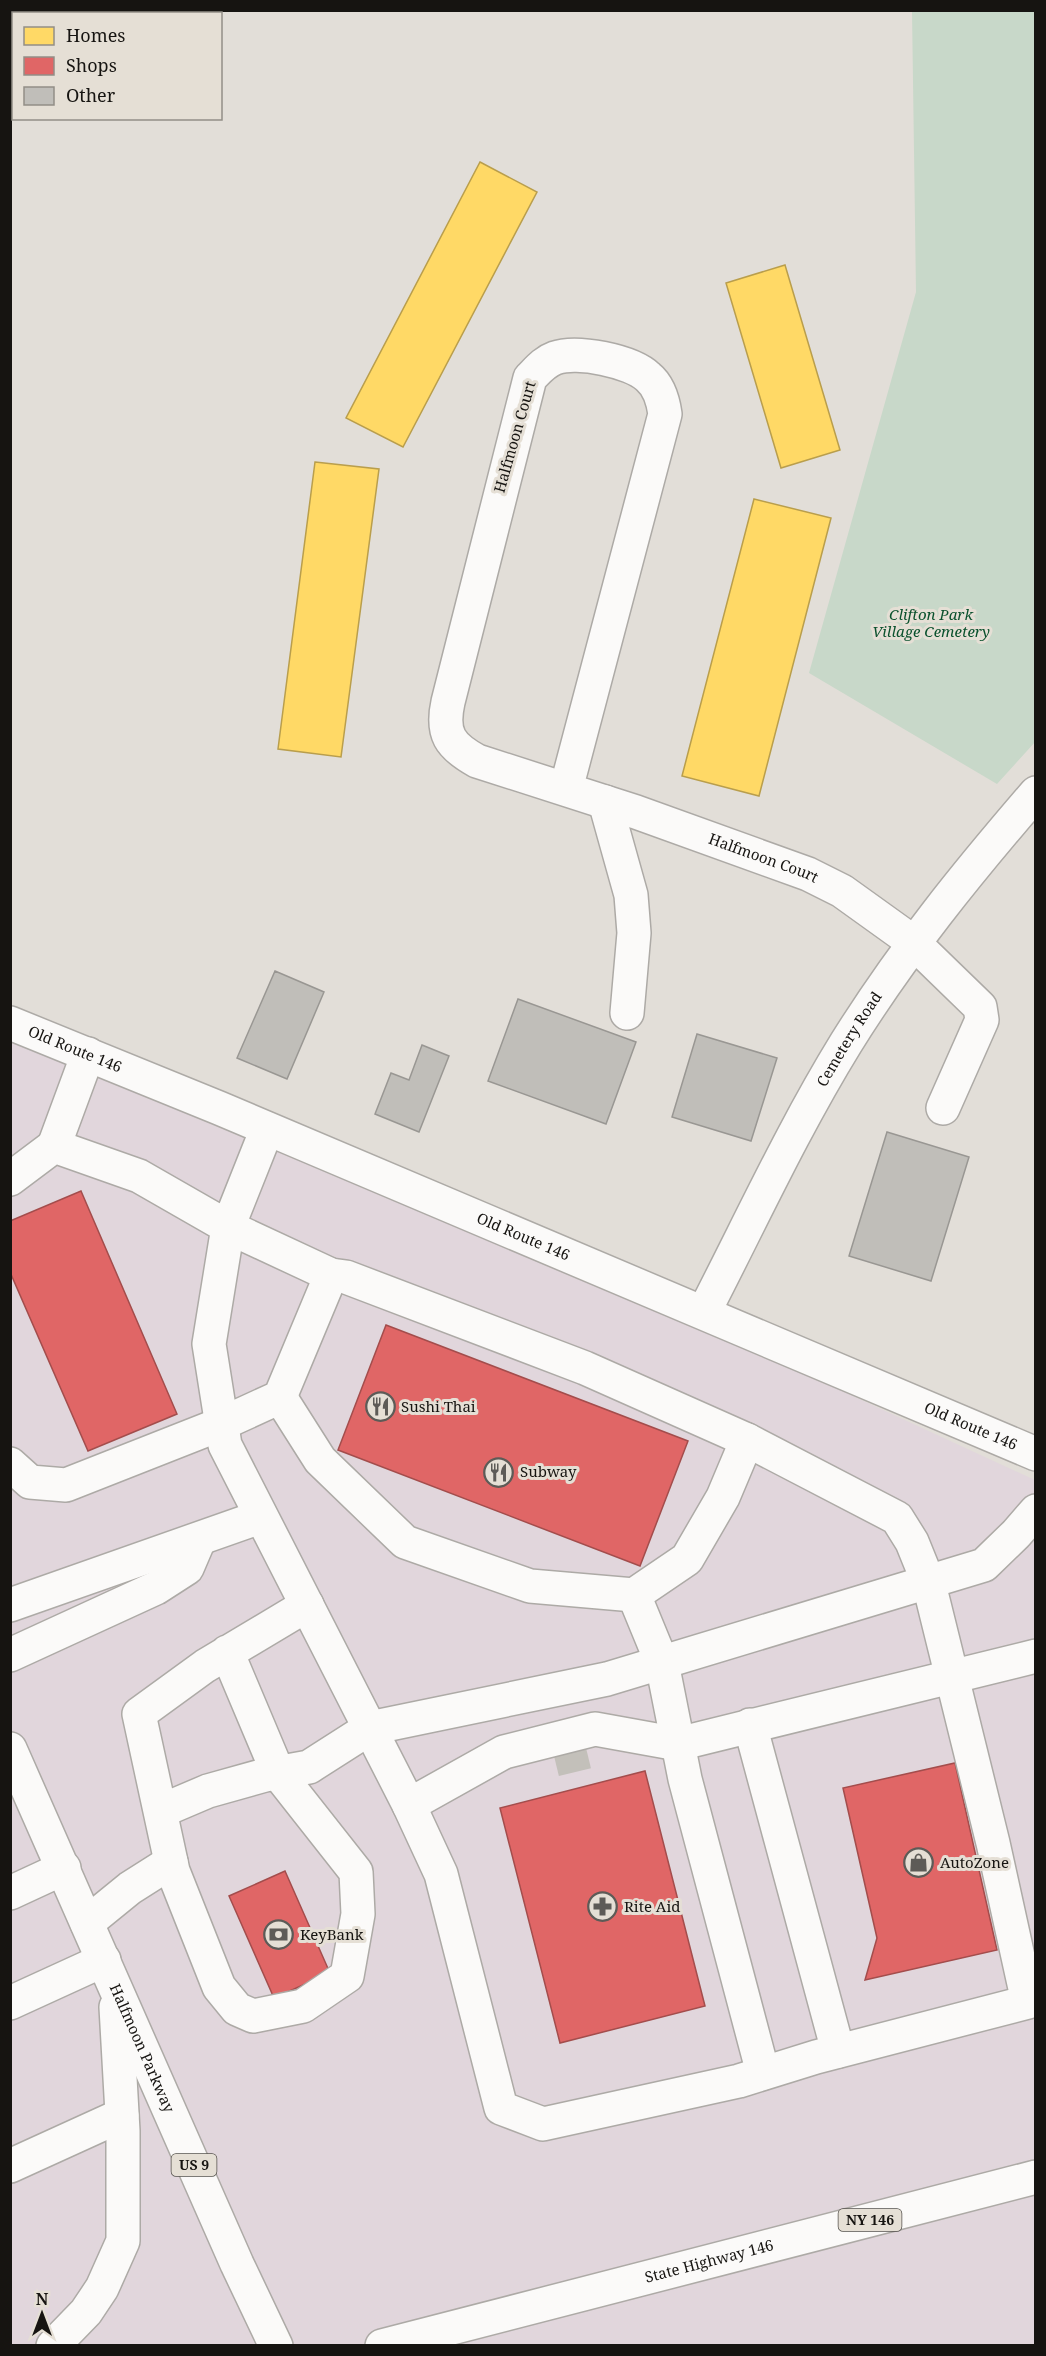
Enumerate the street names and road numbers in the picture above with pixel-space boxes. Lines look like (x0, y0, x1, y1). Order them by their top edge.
street label: Halfmoon Court (489, 379, 540, 495)
street label: Halfmoon Court (706, 828, 822, 887)
street label: Cemetery Road (811, 987, 886, 1090)
street label: Old Route 146 (25, 1020, 125, 1076)
street label: Old Route 146 (474, 1207, 573, 1264)
street label: Old Route 146 (921, 1397, 1021, 1454)
street label: Halfmoon Parkway (106, 1980, 180, 2116)
road number: US 9 (172, 2154, 216, 2176)
road number: NY 146 (838, 2209, 902, 2231)
street label: State Highway 146 (643, 2234, 775, 2287)

